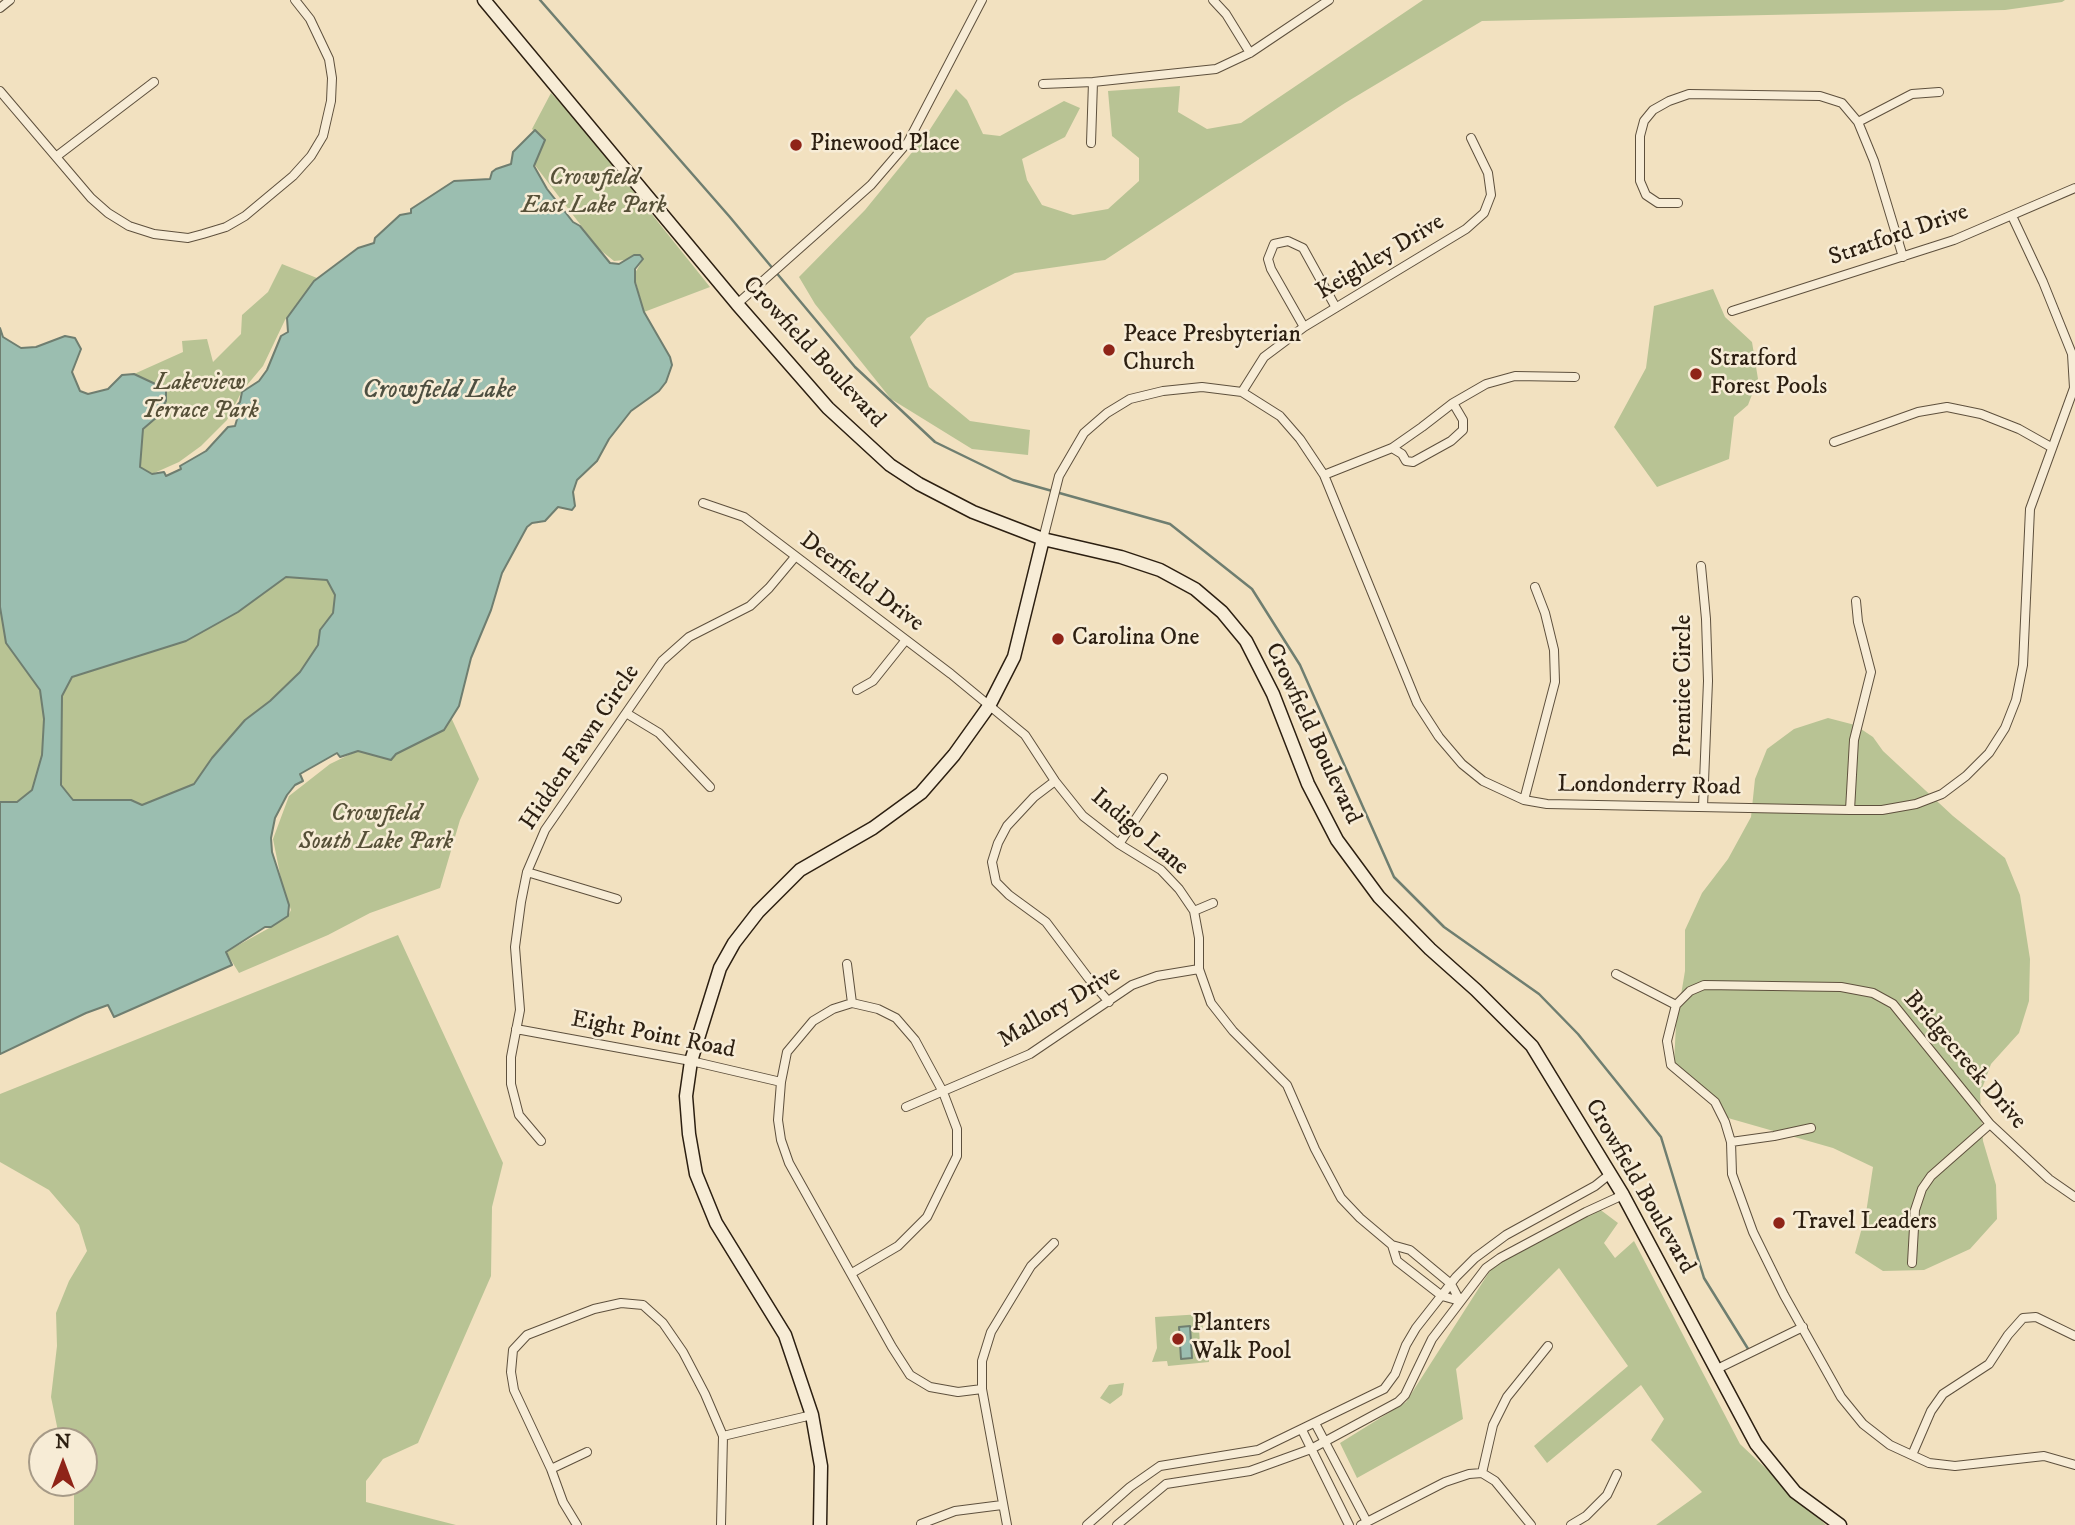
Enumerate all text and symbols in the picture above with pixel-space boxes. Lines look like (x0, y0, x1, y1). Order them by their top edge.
place label: Pinewood Place (810, 131, 960, 159)
marker: Pinewood Place (788, 137, 804, 153)
park label: Crowfield East Lake Park (521, 165, 667, 221)
street label: Stratford Drive (1825, 199, 1973, 273)
street label: Keighley Drive (1312, 209, 1450, 307)
street label: Crowfield Boulevard (735, 271, 891, 435)
place label: Peace Presbyterian Church (1123, 322, 1301, 378)
marker: Peace Presbyterian Church (1101, 342, 1117, 358)
place label: Stratford Forest Pools (1710, 346, 1827, 402)
marker: Stratford Forest Pools (1688, 366, 1704, 382)
park label: Lakeview Terrace Park (141, 370, 259, 426)
water label: Crowfield Lake (362, 376, 516, 408)
street label: Deerfield Drive (793, 527, 929, 639)
street label: Prentice Circle (1671, 615, 1699, 757)
place label: Carolina One (1072, 625, 1199, 653)
marker: Carolina One (1050, 631, 1066, 647)
street label: Crowfield Boulevard (1257, 639, 1367, 829)
street label: Hidden Fawn Circle (515, 660, 647, 836)
street label: Londonderry Road (1557, 771, 1741, 803)
street label: Indigo Lane (1084, 784, 1194, 882)
park label: Crowfield South Lake Park (299, 801, 453, 857)
street label: Mallory Drive (994, 960, 1126, 1056)
street label: Bridgecreek Drive (1896, 986, 2032, 1136)
street label: Eight Point Road (569, 1006, 737, 1066)
street label: Crowfield Boulevard (1577, 1095, 1701, 1279)
place label: Travel Leaders (1793, 1209, 1937, 1237)
marker: Travel Leaders (1771, 1215, 1787, 1231)
place label: Planters Walk Pool (1192, 1311, 1291, 1367)
marker: Planters Walk Pool (1170, 1331, 1186, 1347)
north arrow (28, 1427, 98, 1497)
text: N (55, 1431, 71, 1454)

